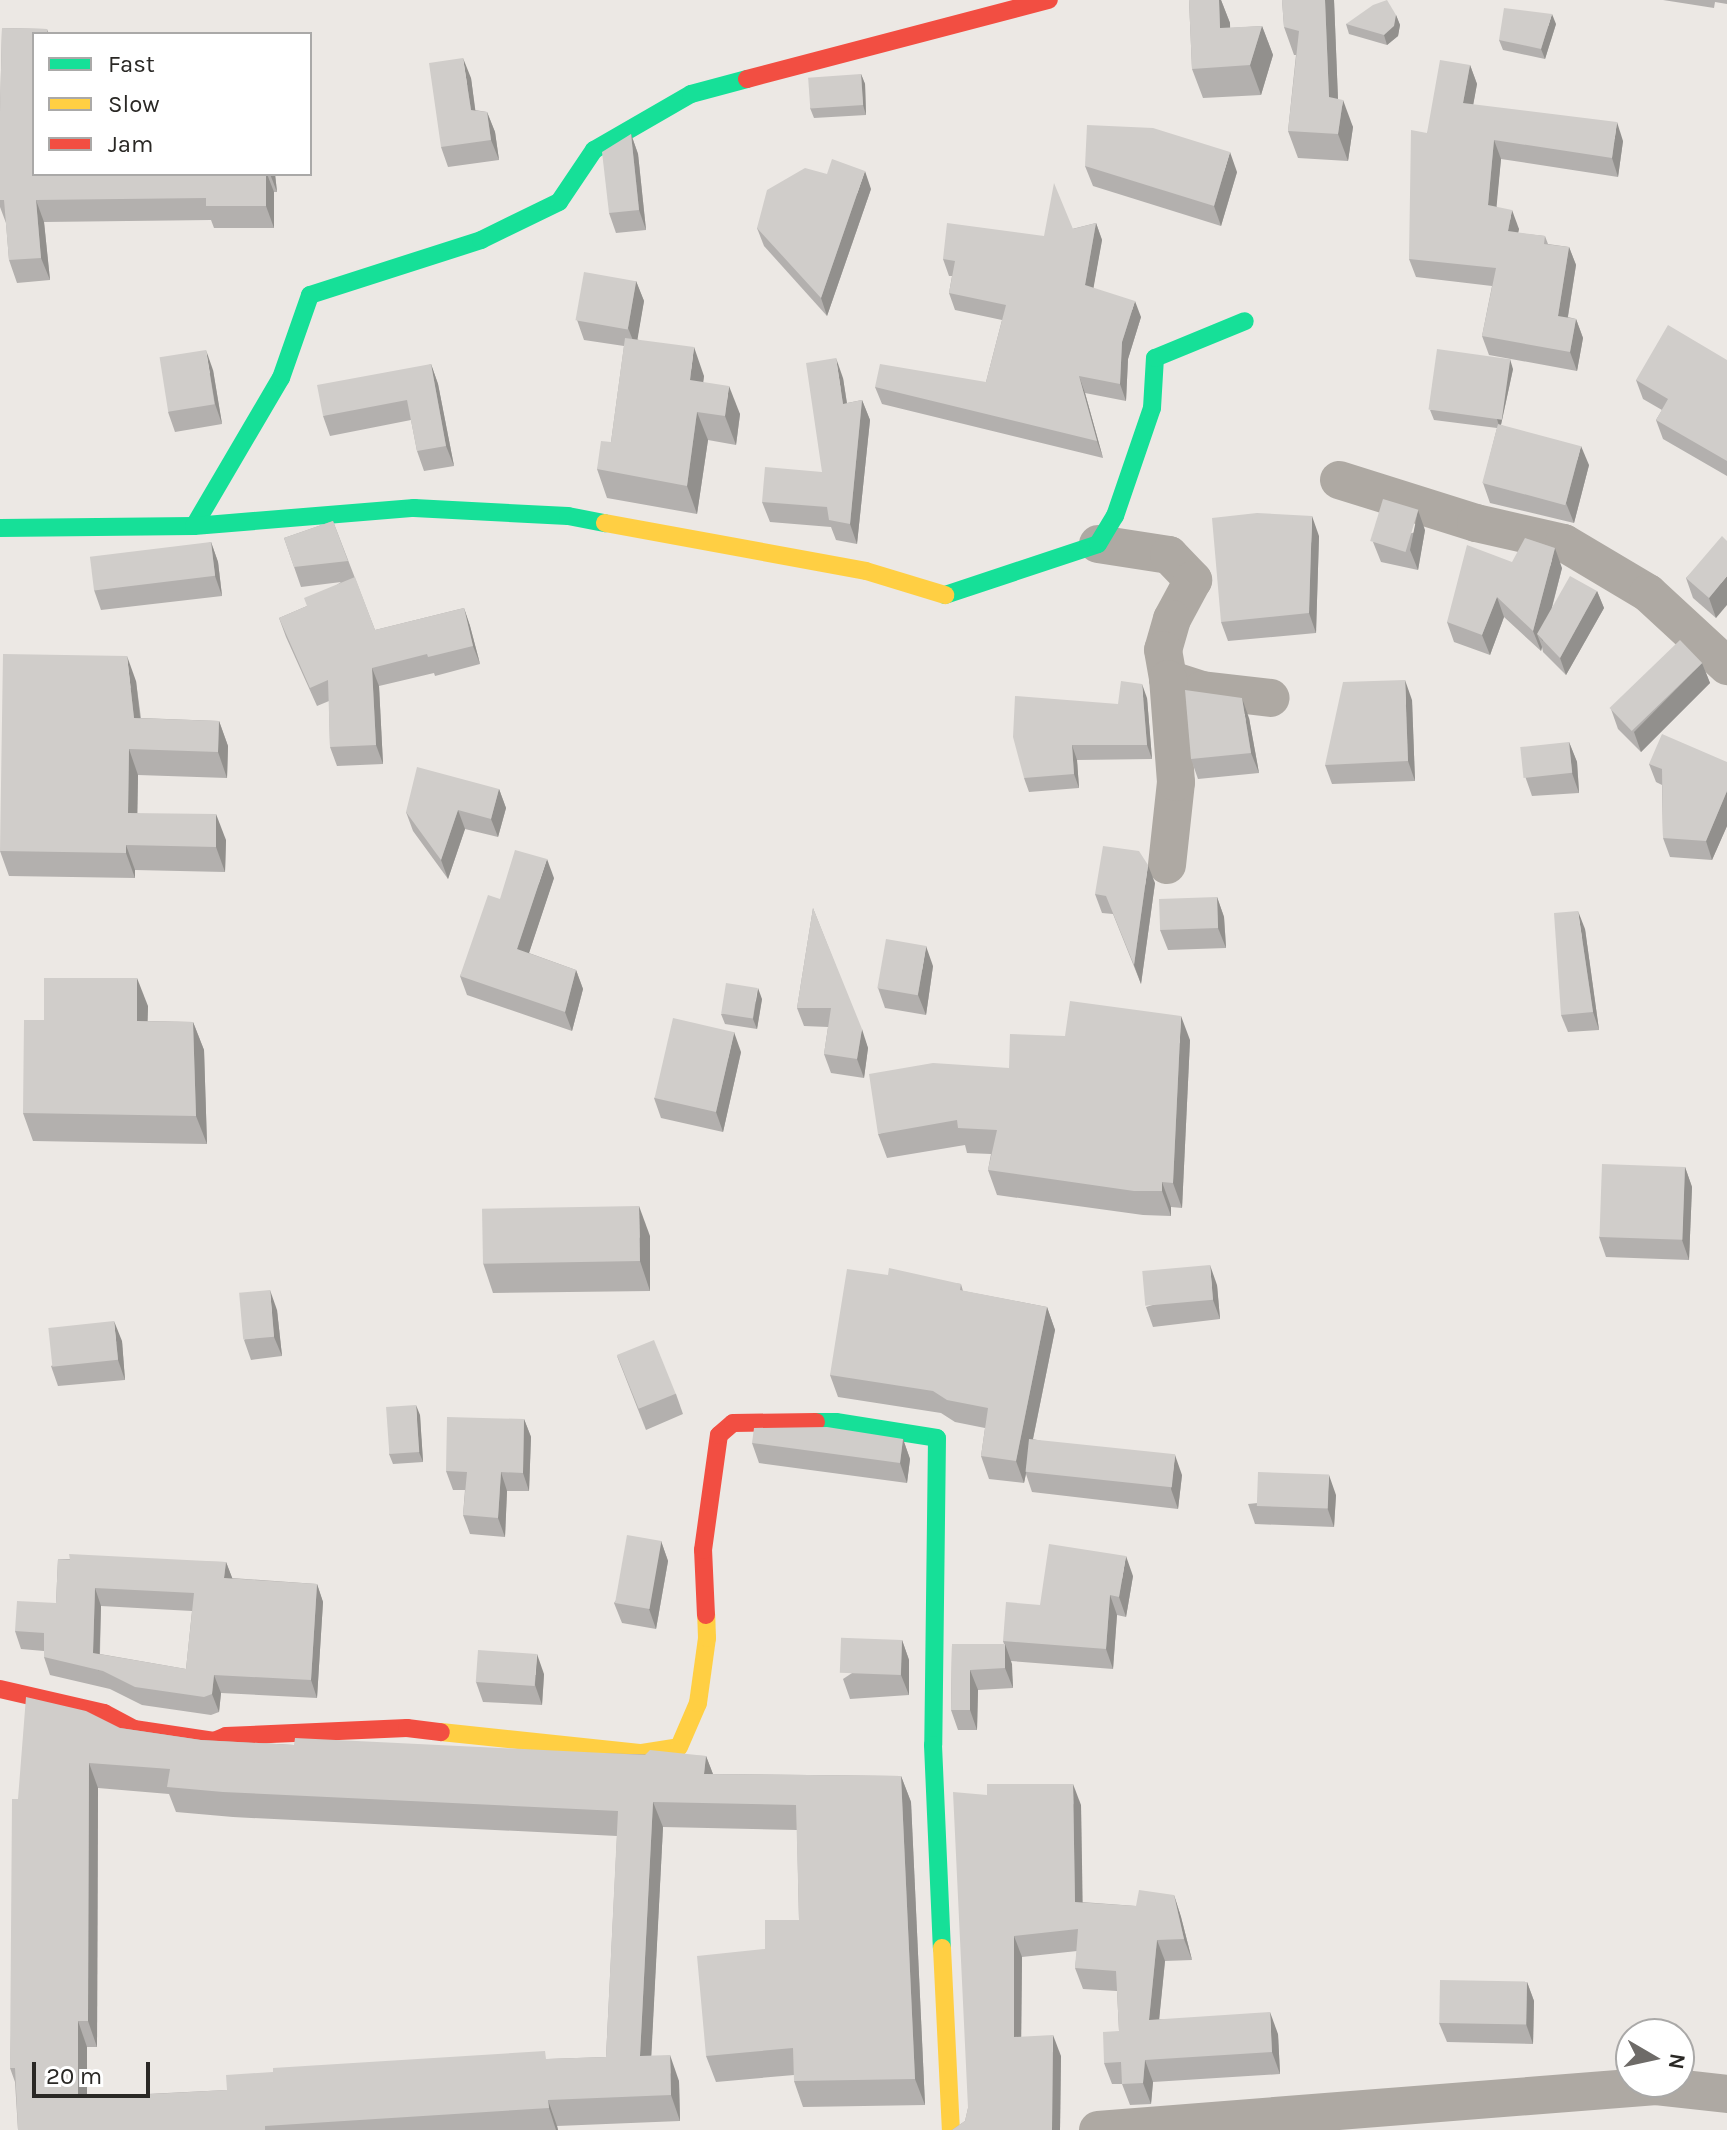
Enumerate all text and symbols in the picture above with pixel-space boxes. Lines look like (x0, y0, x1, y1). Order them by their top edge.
legend (32, 32, 312, 176)
text: Fast (108, 50, 155, 78)
text: Slow (108, 90, 160, 118)
text: Jam (108, 130, 153, 158)
north arrow (1615, 2018, 1695, 2098)
scale bar (36, 2046, 154, 2096)
text: N (1663, 2052, 1691, 2071)
text: 20 m (46, 2062, 102, 2090)

